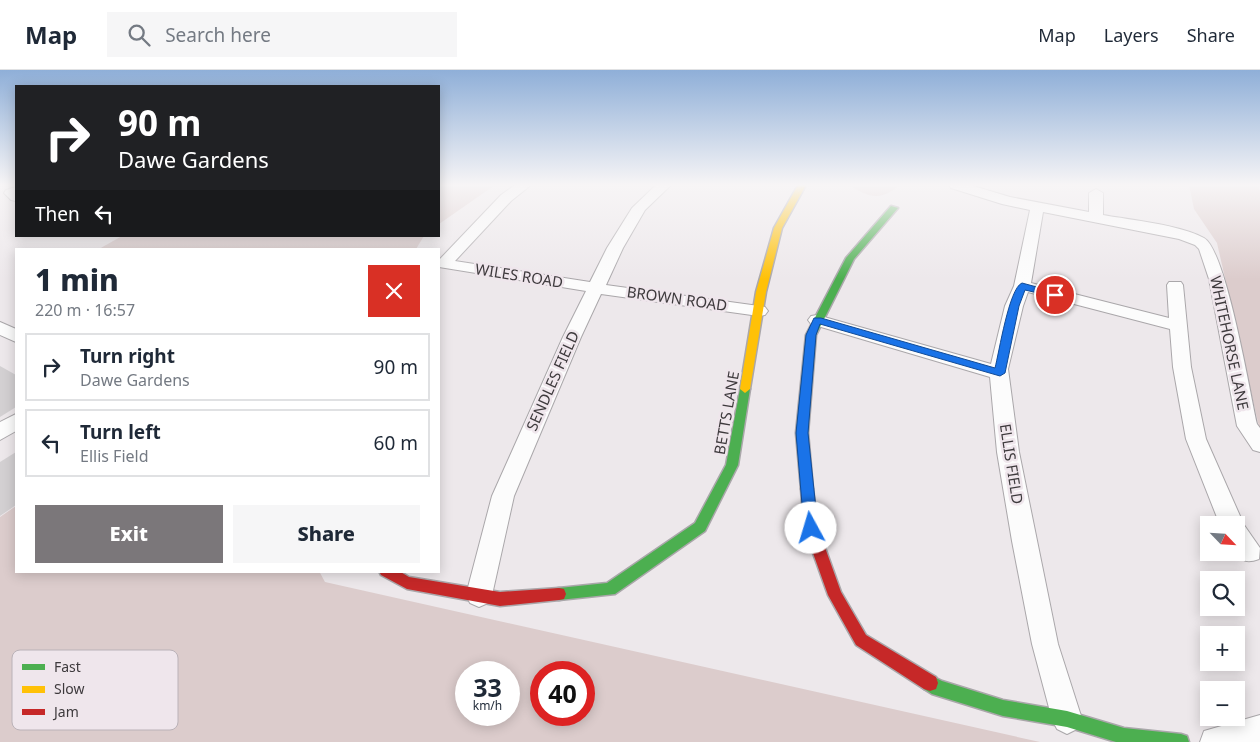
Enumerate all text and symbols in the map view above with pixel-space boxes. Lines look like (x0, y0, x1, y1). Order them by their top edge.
search box (107, 12, 457, 57)
text: Map (25, 18, 77, 51)
icon: search (125, 21, 153, 49)
text: Search here (165, 22, 271, 48)
text: Map (1038, 23, 1076, 47)
text: Layers (1104, 23, 1159, 47)
text: Share (1187, 23, 1235, 47)
text: 90 m (118, 99, 201, 146)
icon: right (35, 105, 100, 170)
text: Dawe Gardens (118, 144, 269, 174)
icon: left (90, 200, 118, 228)
text: Then (35, 201, 80, 227)
street label: WILES ROAD (474, 258, 565, 292)
text: 1 min (35, 259, 119, 300)
button: close (368, 265, 420, 317)
pin (1034, 274, 1076, 316)
street label: WHITEHORSE LANE (1206, 274, 1254, 412)
street label: BROWN ROAD (626, 281, 729, 315)
icon: arrive (1041, 281, 1069, 309)
text: 220 m · 16:57 (35, 299, 135, 321)
street label: SENDLES FIELD (521, 327, 583, 434)
text: Turn right (80, 343, 175, 369)
icon: right (37, 353, 65, 381)
text: 90 m (374, 354, 418, 380)
text: Dawe Gardens (80, 369, 190, 391)
street label: BETTS LANE (709, 370, 743, 456)
text: Turn left (80, 419, 161, 445)
street label: ELLIS FIELD (996, 422, 1028, 506)
icon: left (37, 429, 65, 457)
text: 60 m (374, 430, 418, 456)
text: Ellis Field (80, 445, 149, 467)
position arrow (784, 501, 836, 553)
button: Exit (35, 505, 223, 563)
button: Share (233, 505, 420, 563)
north arrow (1200, 516, 1245, 561)
map controls (1200, 516, 1245, 726)
button: search (1200, 571, 1245, 616)
button: + (1200, 626, 1245, 671)
legend (12, 650, 178, 730)
text: Fast (54, 657, 81, 676)
speed limit sign: 40 (530, 661, 595, 726)
text: 33 (473, 670, 502, 704)
text: Slow (54, 679, 85, 698)
button: − (1200, 681, 1245, 726)
text: km/h (473, 697, 502, 714)
text: Jam (52, 702, 79, 721)

